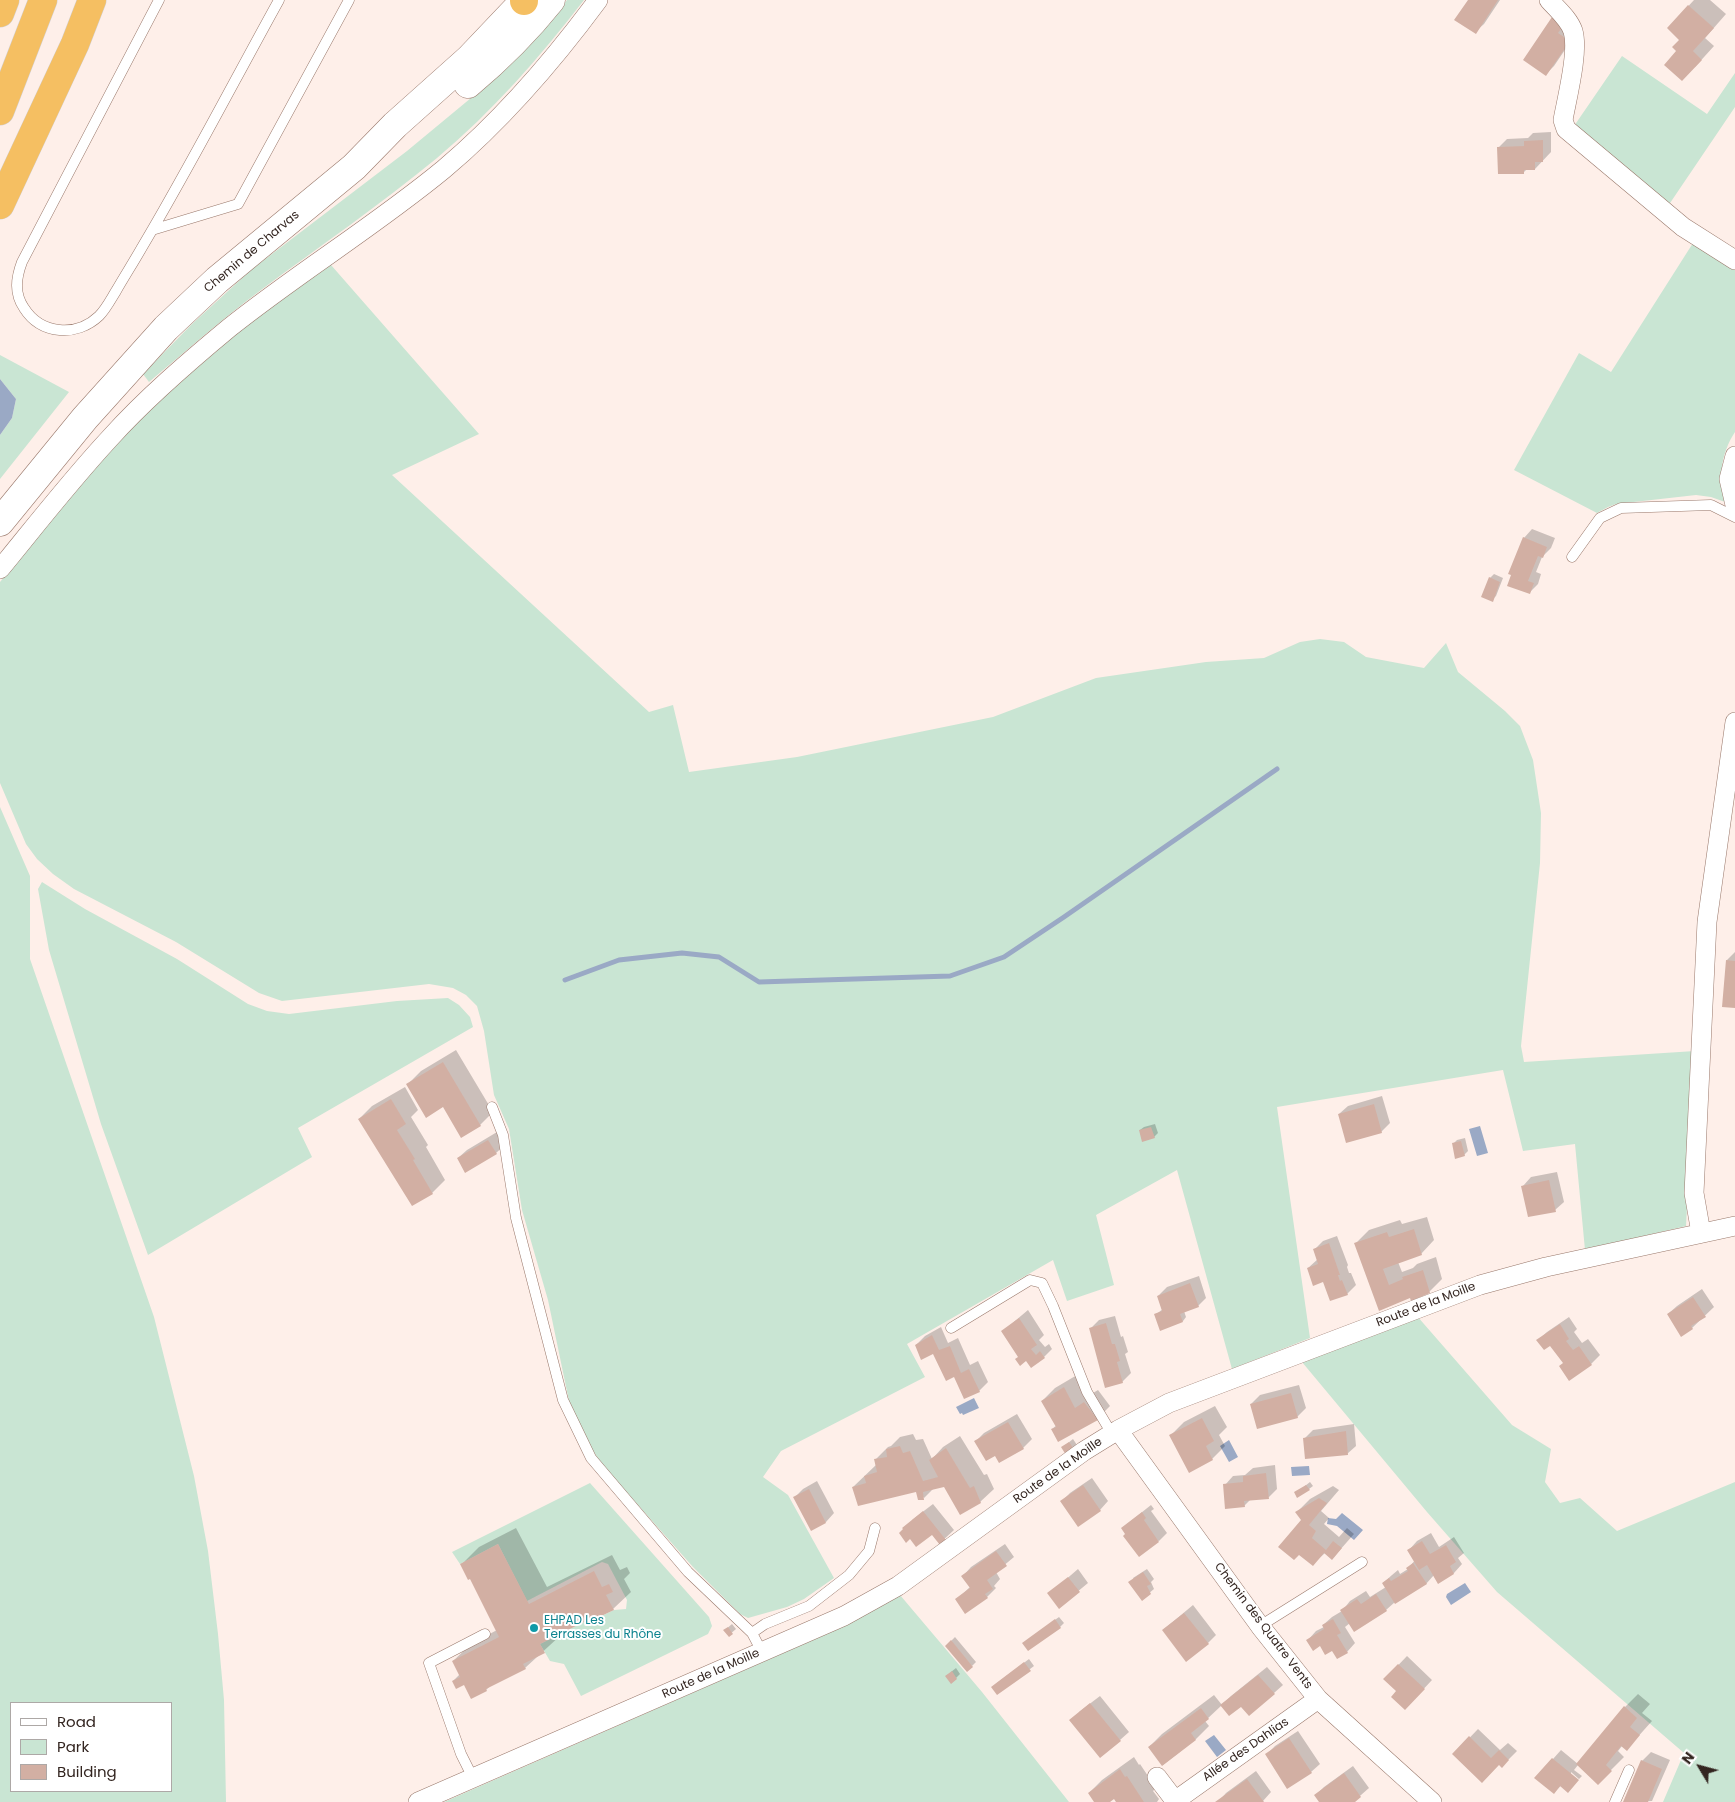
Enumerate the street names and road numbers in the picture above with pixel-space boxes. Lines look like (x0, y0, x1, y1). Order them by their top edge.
street label: Chemin de Charvas (201, 208, 303, 296)
street label: Route de la Moille (1374, 1279, 1478, 1331)
street label: Route de la Moille (1011, 1435, 1105, 1507)
street label: Chemin des Quatre Vents (1211, 1560, 1315, 1692)
street label: Route de la Moille (660, 1646, 762, 1702)
street label: Allée des Dahlias (1200, 1715, 1292, 1785)

